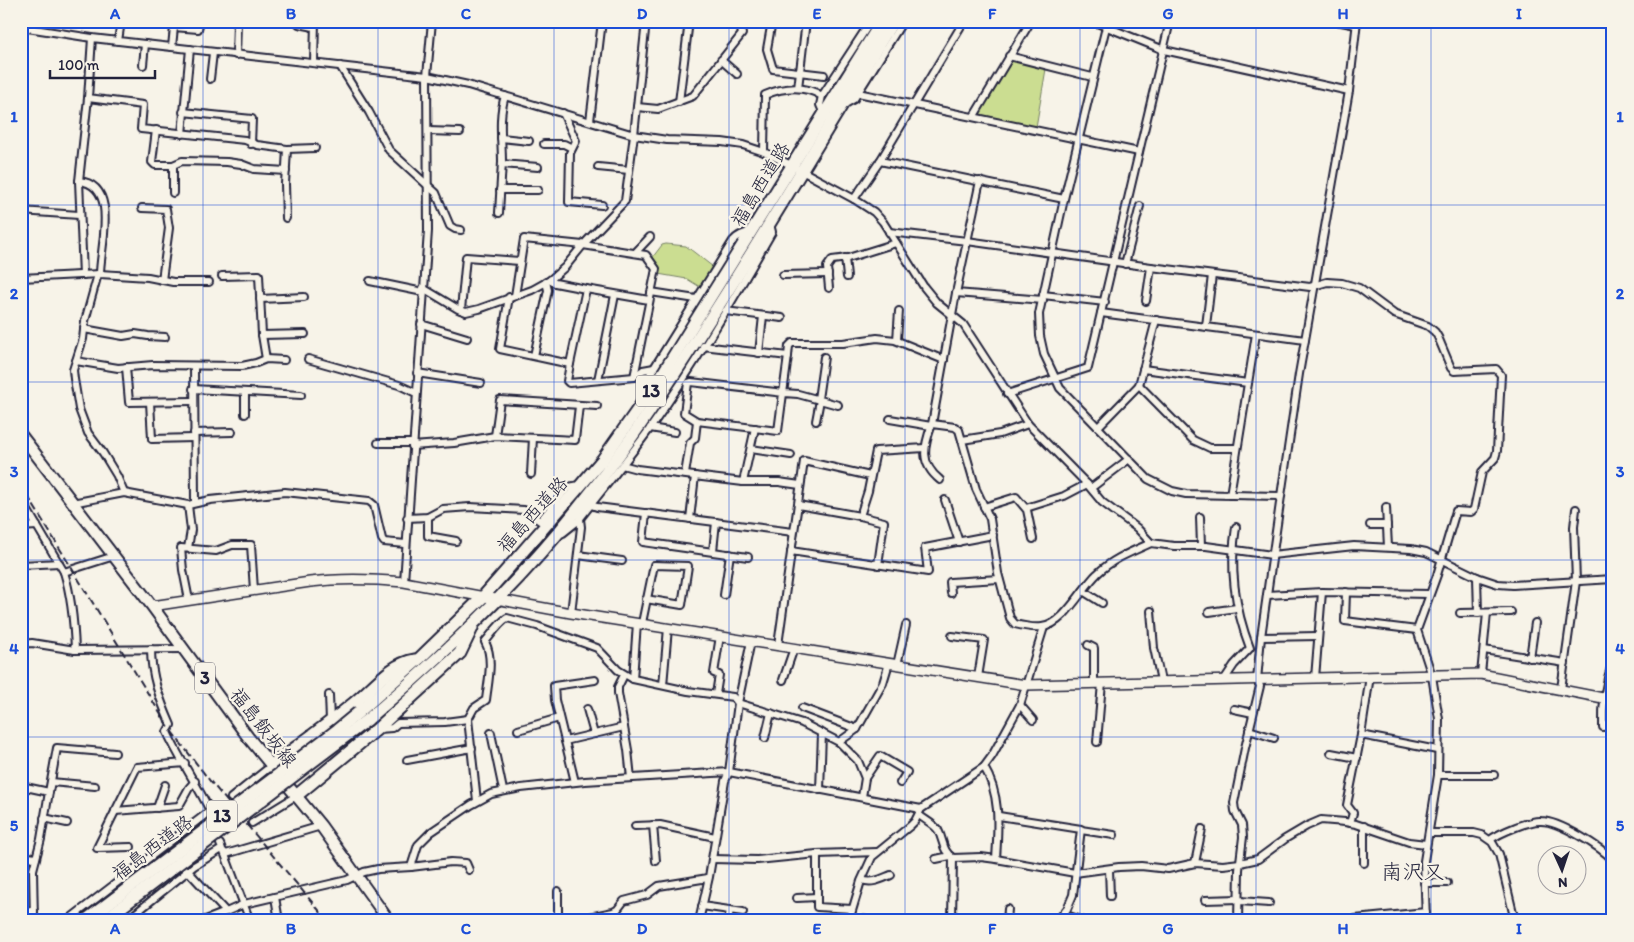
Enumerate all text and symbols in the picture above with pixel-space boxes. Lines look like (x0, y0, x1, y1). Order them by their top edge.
text: A (109, 4, 121, 23)
text: B (286, 4, 297, 23)
text: C (461, 4, 472, 23)
text: D (637, 4, 648, 23)
text: E (813, 4, 822, 23)
text: F (988, 4, 997, 23)
text: G (1162, 4, 1174, 23)
text: H (1337, 4, 1349, 23)
text: I (1516, 4, 1522, 23)
scale bar (50, 48, 155, 80)
text: 100 m (58, 56, 100, 74)
text: 1 (10, 107, 18, 126)
text: 1 (1616, 107, 1624, 126)
street label: 福島西道路 (726, 138, 795, 231)
text: 2 (10, 284, 19, 303)
text: 2 (1616, 284, 1625, 303)
road number: 13 (636, 376, 666, 406)
text: 3 (10, 462, 19, 481)
text: 3 (1616, 462, 1625, 481)
street label: 福島西道路 (492, 471, 573, 557)
text: 4 (9, 639, 19, 658)
text: 4 (1615, 639, 1625, 658)
road number: 3 (195, 662, 215, 694)
street label: 福島飯坂線 (225, 683, 302, 772)
road number: 13 (207, 800, 237, 831)
street label: 福島西道路 (107, 810, 197, 885)
text: 5 (10, 816, 19, 835)
text: 5 (1616, 816, 1625, 835)
north arrow (1536, 844, 1586, 894)
district label: 南沢又 (1382, 859, 1445, 884)
text: N (1557, 874, 1568, 891)
text: A (109, 919, 121, 938)
text: B (286, 919, 297, 938)
text: C (461, 919, 472, 938)
text: D (637, 919, 648, 938)
text: E (813, 919, 822, 938)
text: F (988, 919, 997, 938)
text: G (1162, 919, 1174, 938)
text: H (1337, 919, 1349, 938)
text: I (1516, 919, 1522, 938)

